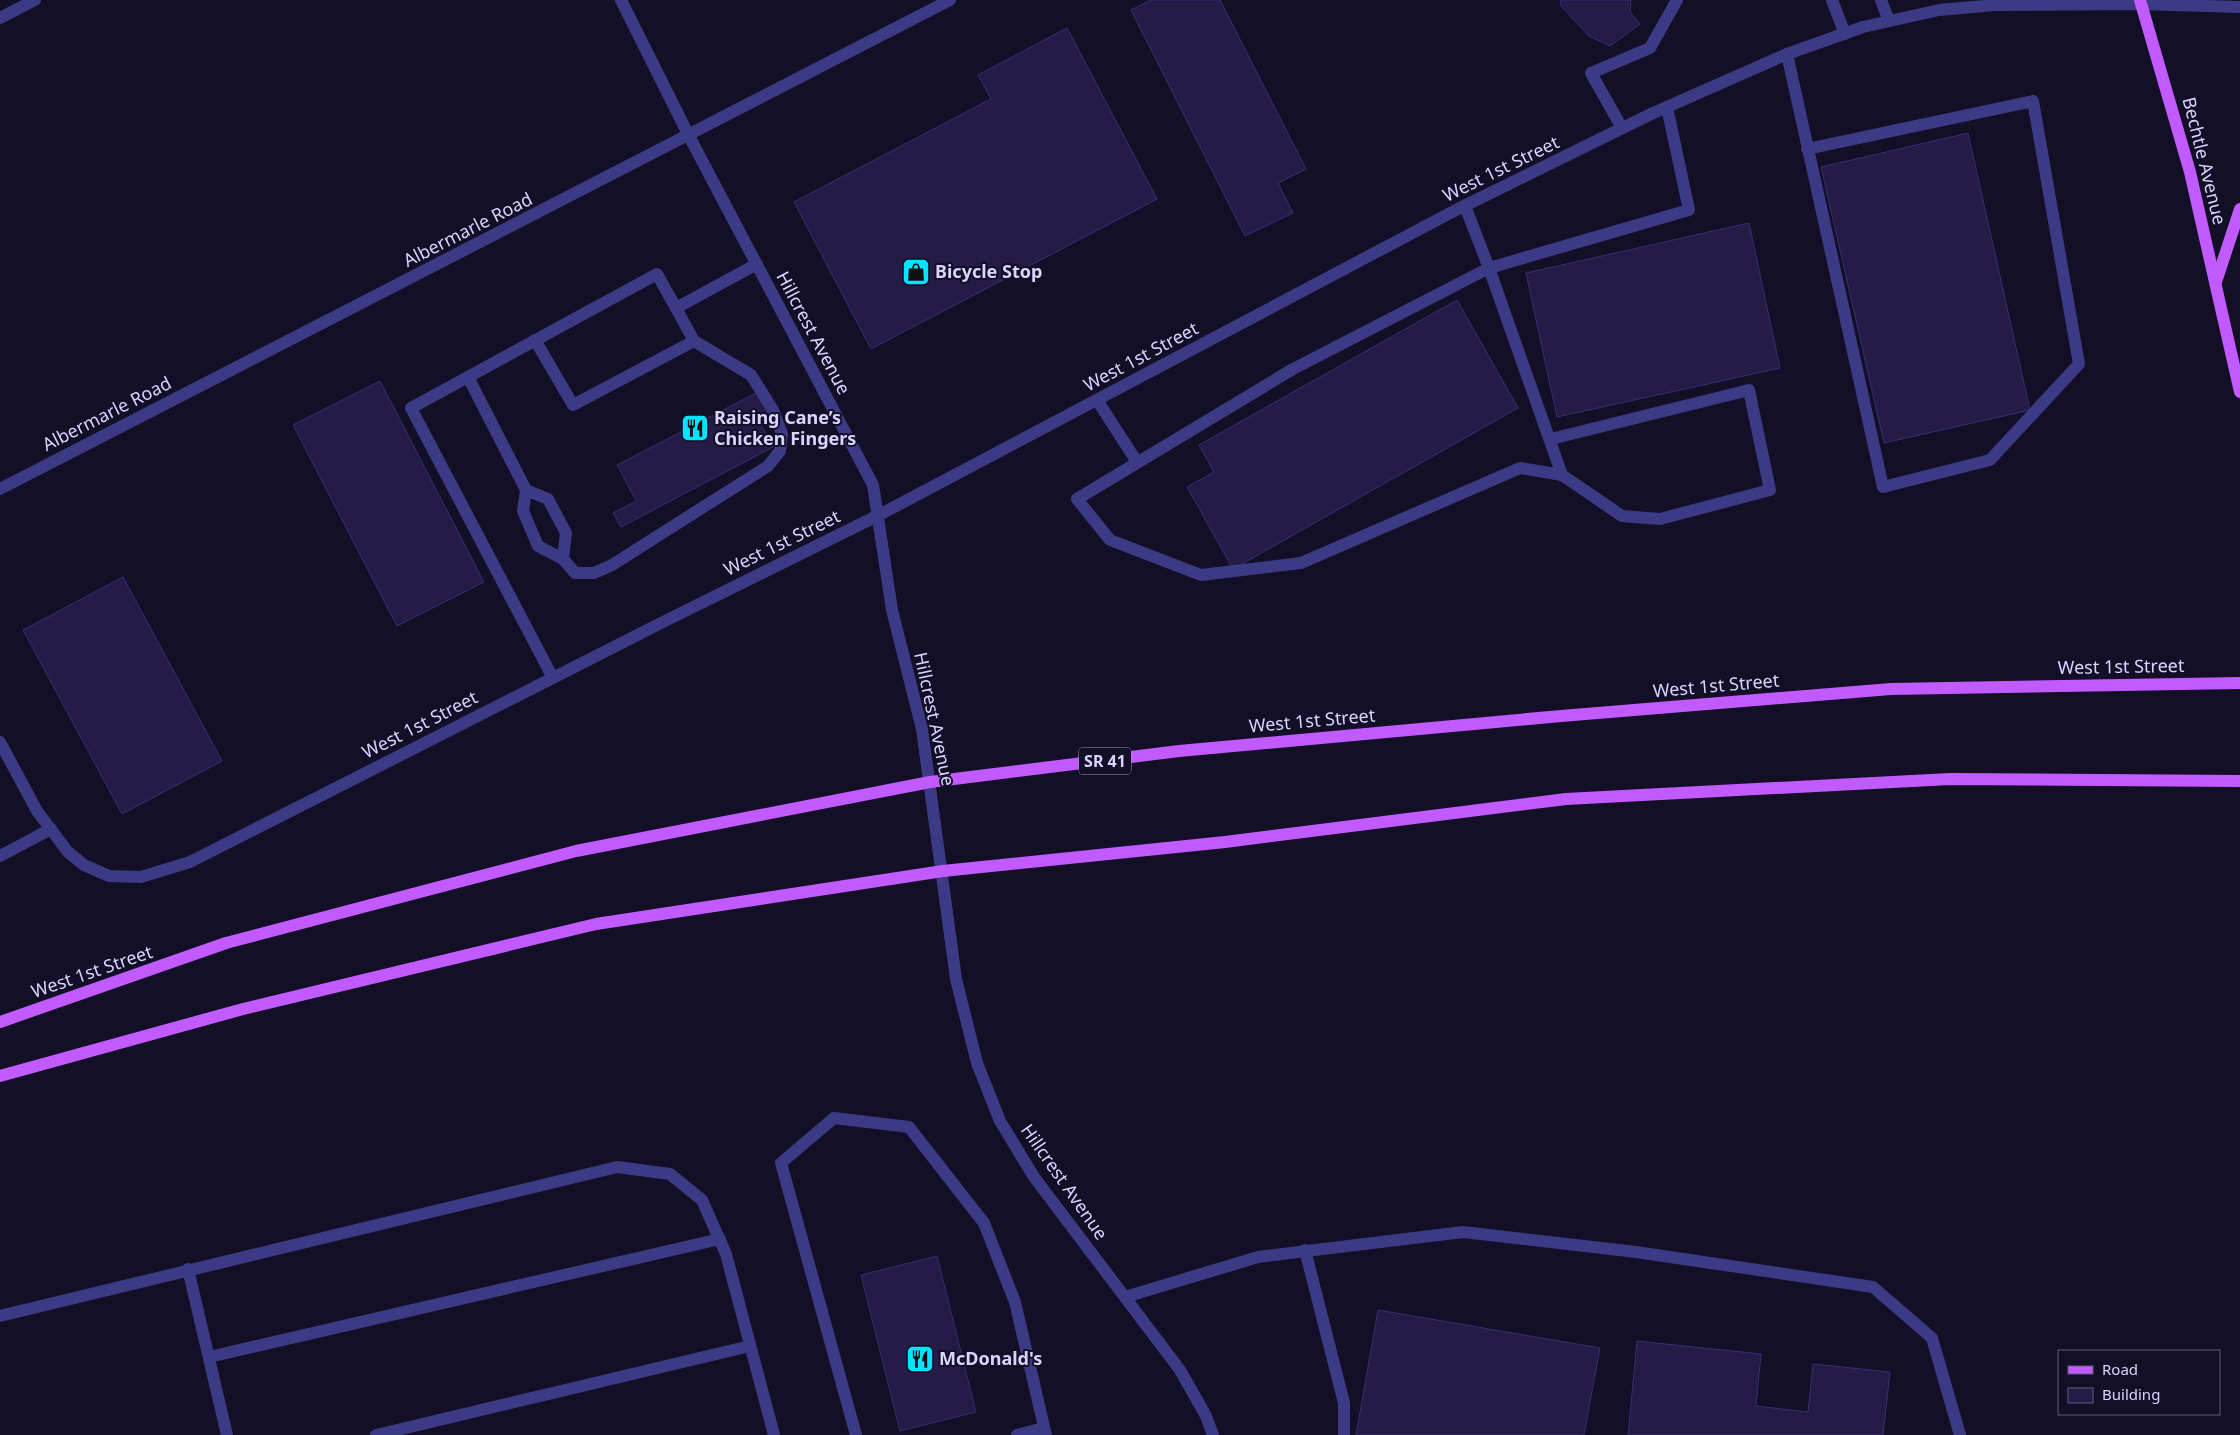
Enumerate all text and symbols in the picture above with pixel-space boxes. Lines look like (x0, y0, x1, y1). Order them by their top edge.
street label: Bechtle Avenue (2178, 94, 2232, 227)
street label: West 1st Street (1438, 129, 1563, 207)
street label: Albermarle Road (399, 186, 536, 272)
shop icon: Bicycle Stop (901, 257, 931, 287)
place label: Bicycle Stop (935, 259, 1042, 283)
street label: Hillcrest Avenue (771, 267, 856, 398)
street label: West 1st Street (1079, 316, 1203, 396)
street label: Albermarle Road (38, 370, 175, 456)
place label: Raising Cane’s Chicken Fingers (714, 405, 856, 450)
restaurant icon: Raising Cane’s Chicken Fingers (680, 413, 710, 443)
street label: West 1st Street (719, 503, 844, 581)
street label: Hillcrest Avenue (909, 650, 961, 788)
street label: West 1st Street (2057, 653, 2185, 679)
street label: West 1st Street (1652, 667, 1781, 702)
street label: West 1st Street (358, 684, 482, 764)
street label: West 1st Street (1248, 702, 1377, 737)
road number: SR 41 (1079, 748, 1131, 774)
street label: West 1st Street (28, 939, 156, 1003)
street label: Hillcrest Avenue (1016, 1119, 1114, 1244)
restaurant icon: McDonald's (905, 1344, 935, 1374)
place label: McDonald's (939, 1346, 1042, 1370)
legend (2058, 1350, 2220, 1415)
text: Road (2102, 1359, 2138, 1379)
text: Building (2102, 1384, 2160, 1404)

